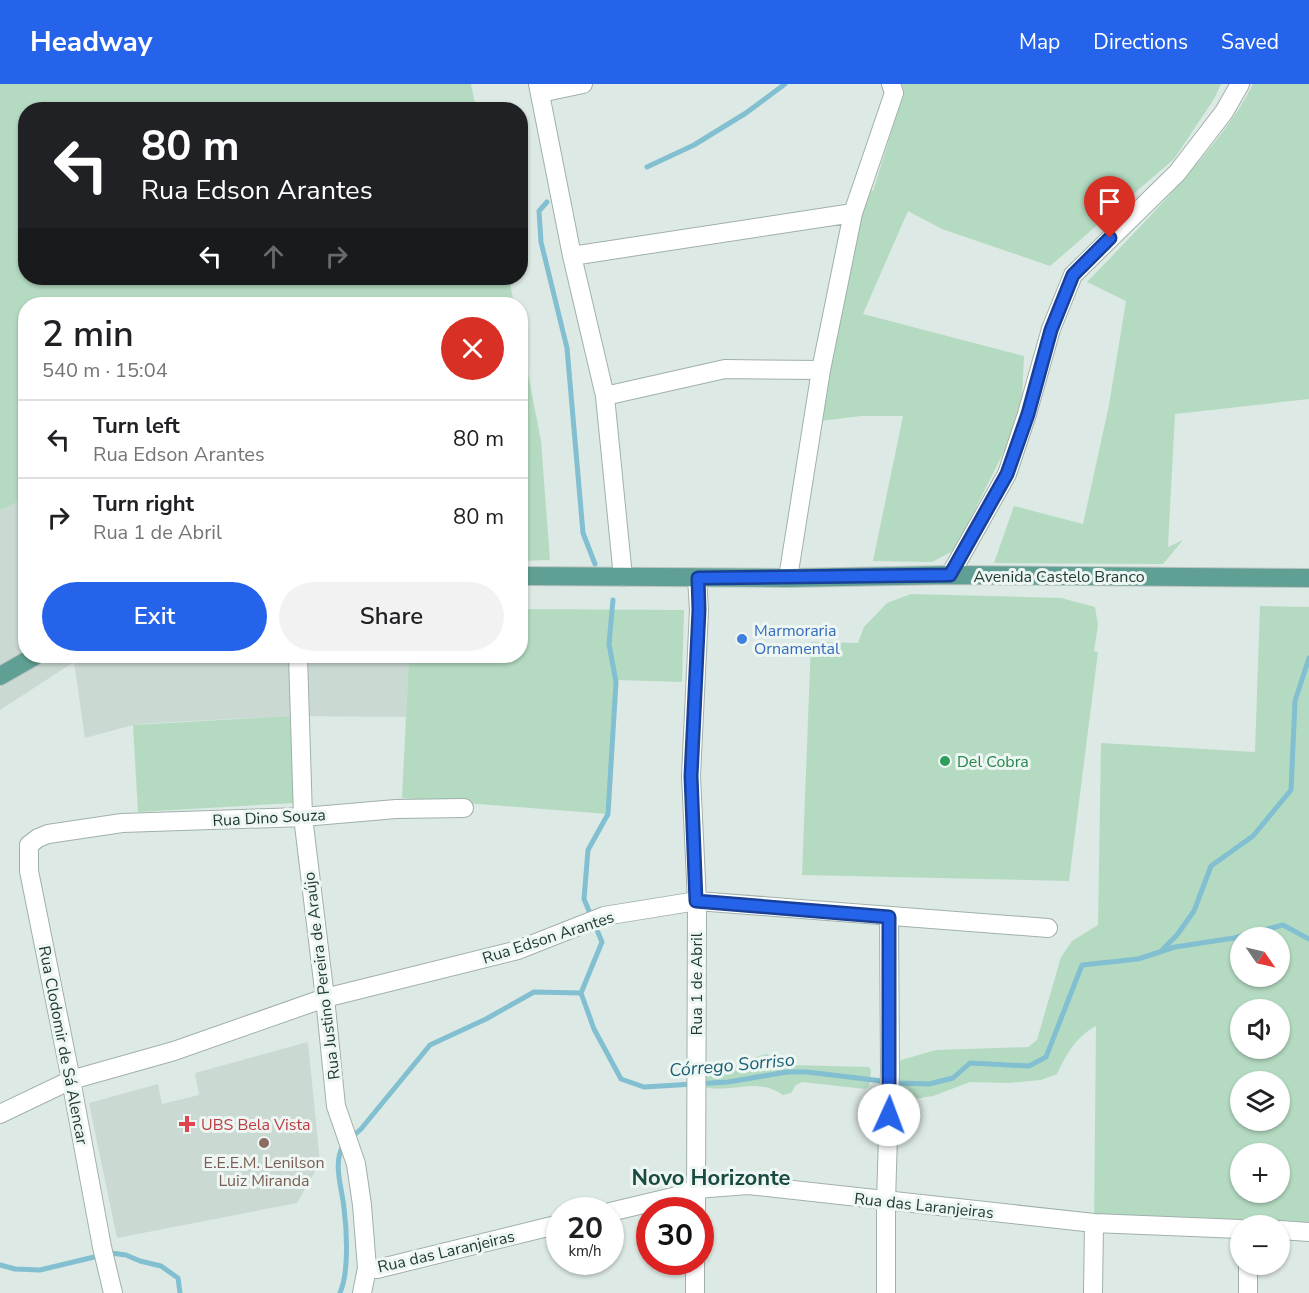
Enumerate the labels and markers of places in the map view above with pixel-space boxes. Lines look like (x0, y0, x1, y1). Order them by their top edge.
pin (1084, 176, 1135, 238)
place label: Marmoraria Ornamental (754, 620, 840, 660)
marker: Marmoraria Ornamental (735, 632, 749, 646)
place label: Del Cobra (957, 751, 1029, 773)
marker: Del Cobra (938, 754, 952, 768)
place label: UBS Bela Vista (201, 1114, 311, 1136)
marker: UBS Bela Vista (178, 1115, 196, 1133)
marker: E.E.E.M. Lenilson Luiz Miranda (257, 1136, 271, 1150)
place label: E.E.E.M. Lenilson Luiz Miranda (203, 1152, 325, 1192)

